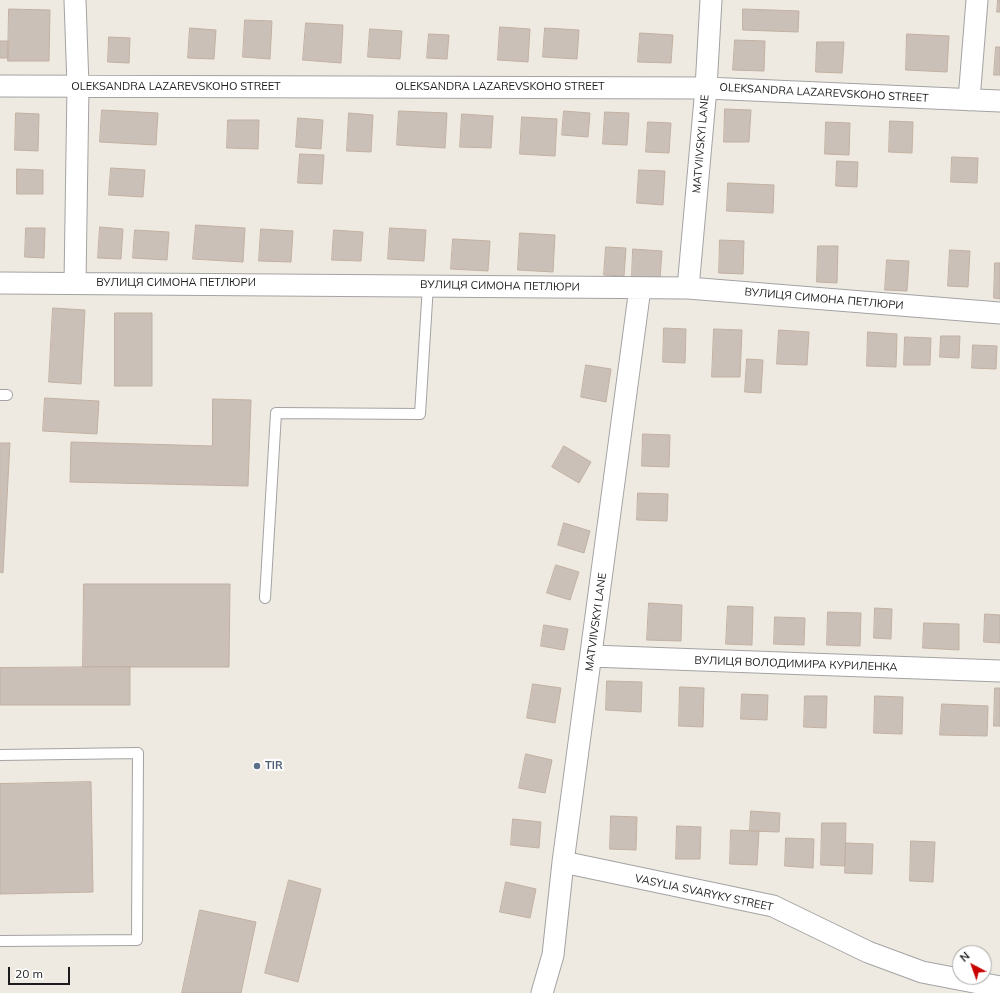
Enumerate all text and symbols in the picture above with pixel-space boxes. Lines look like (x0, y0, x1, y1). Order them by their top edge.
street label: OLEKSANDRA LAZAREVSKOHO STREET (71, 80, 281, 94)
street label: OLEKSANDRA LAZAREVSKOHO STREET (395, 80, 605, 94)
street label: OLEKSANDRA LAZAREVSKOHO STREET (719, 81, 929, 105)
street label: MATVIIVSKYI LANE (690, 94, 712, 194)
street label: ВУЛИЦЯ СИМОНА ПЕТЛЮРИ (96, 276, 256, 290)
street label: ВУЛИЦЯ СИМОНА ПЕТЛЮРИ (420, 278, 580, 294)
street label: ВУЛИЦЯ СИМОНА ПЕТЛЮРИ (744, 285, 904, 313)
street label: MATVIIVSKYI LANE (583, 572, 609, 672)
street label: ВУЛИЦЯ ВОЛОДИМИРА КУРИЛЕНКА (694, 654, 898, 674)
place label: TIR (265, 759, 283, 773)
marker: TIR (252, 761, 262, 771)
street label: VASYLIA SVARYKY STREET (634, 872, 774, 914)
north arrow (952, 945, 992, 985)
text: N (957, 949, 973, 965)
scale bar (10, 959, 72, 985)
text: 20 m (15, 966, 43, 981)

